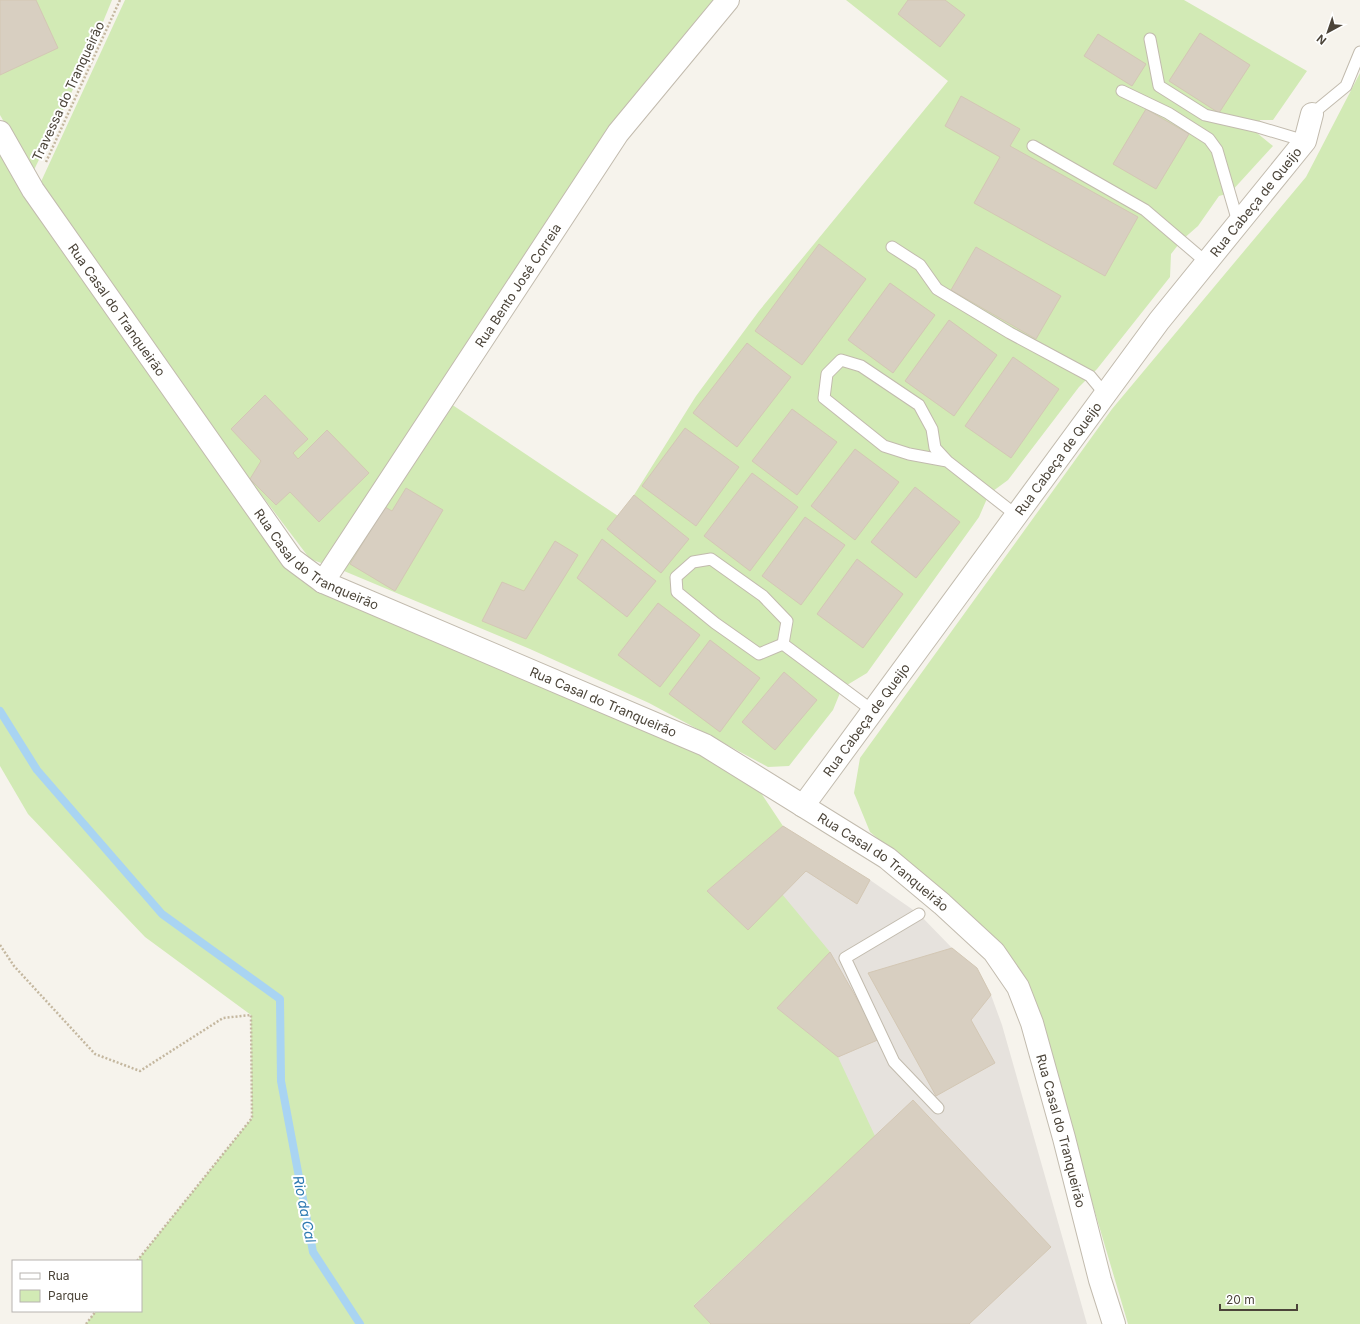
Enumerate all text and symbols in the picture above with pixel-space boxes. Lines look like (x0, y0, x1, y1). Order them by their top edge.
north arrow (1308, 12, 1348, 52)
street label: Travessa do Tranqueirão (29, 18, 108, 163)
text: N (1314, 32, 1329, 48)
street label: Rua Cabeça de Queijo (1206, 144, 1305, 260)
street label: Rua Bento José Correia (471, 220, 564, 350)
street label: Rua Casal do Tranqueirão (65, 240, 169, 379)
street label: Rua Cabeça de Queijo (1011, 399, 1105, 518)
street label: Rua Casal do Tranqueirão (251, 506, 381, 613)
street label: Rua Cabeça de Queijo (819, 660, 913, 779)
street label: Rua Casal do Tranqueirão (527, 663, 679, 740)
street label: Rua Casal do Tranqueirão (815, 809, 953, 915)
street label: Rua Casal do Tranqueirão (1033, 1052, 1089, 1209)
water label: Rio da Cal (290, 1174, 320, 1245)
legend (12, 1260, 142, 1312)
text: Rua (48, 1268, 70, 1283)
scale bar (1220, 1286, 1297, 1312)
text: Parque (48, 1288, 88, 1303)
text: 20 m (1226, 1292, 1255, 1307)

